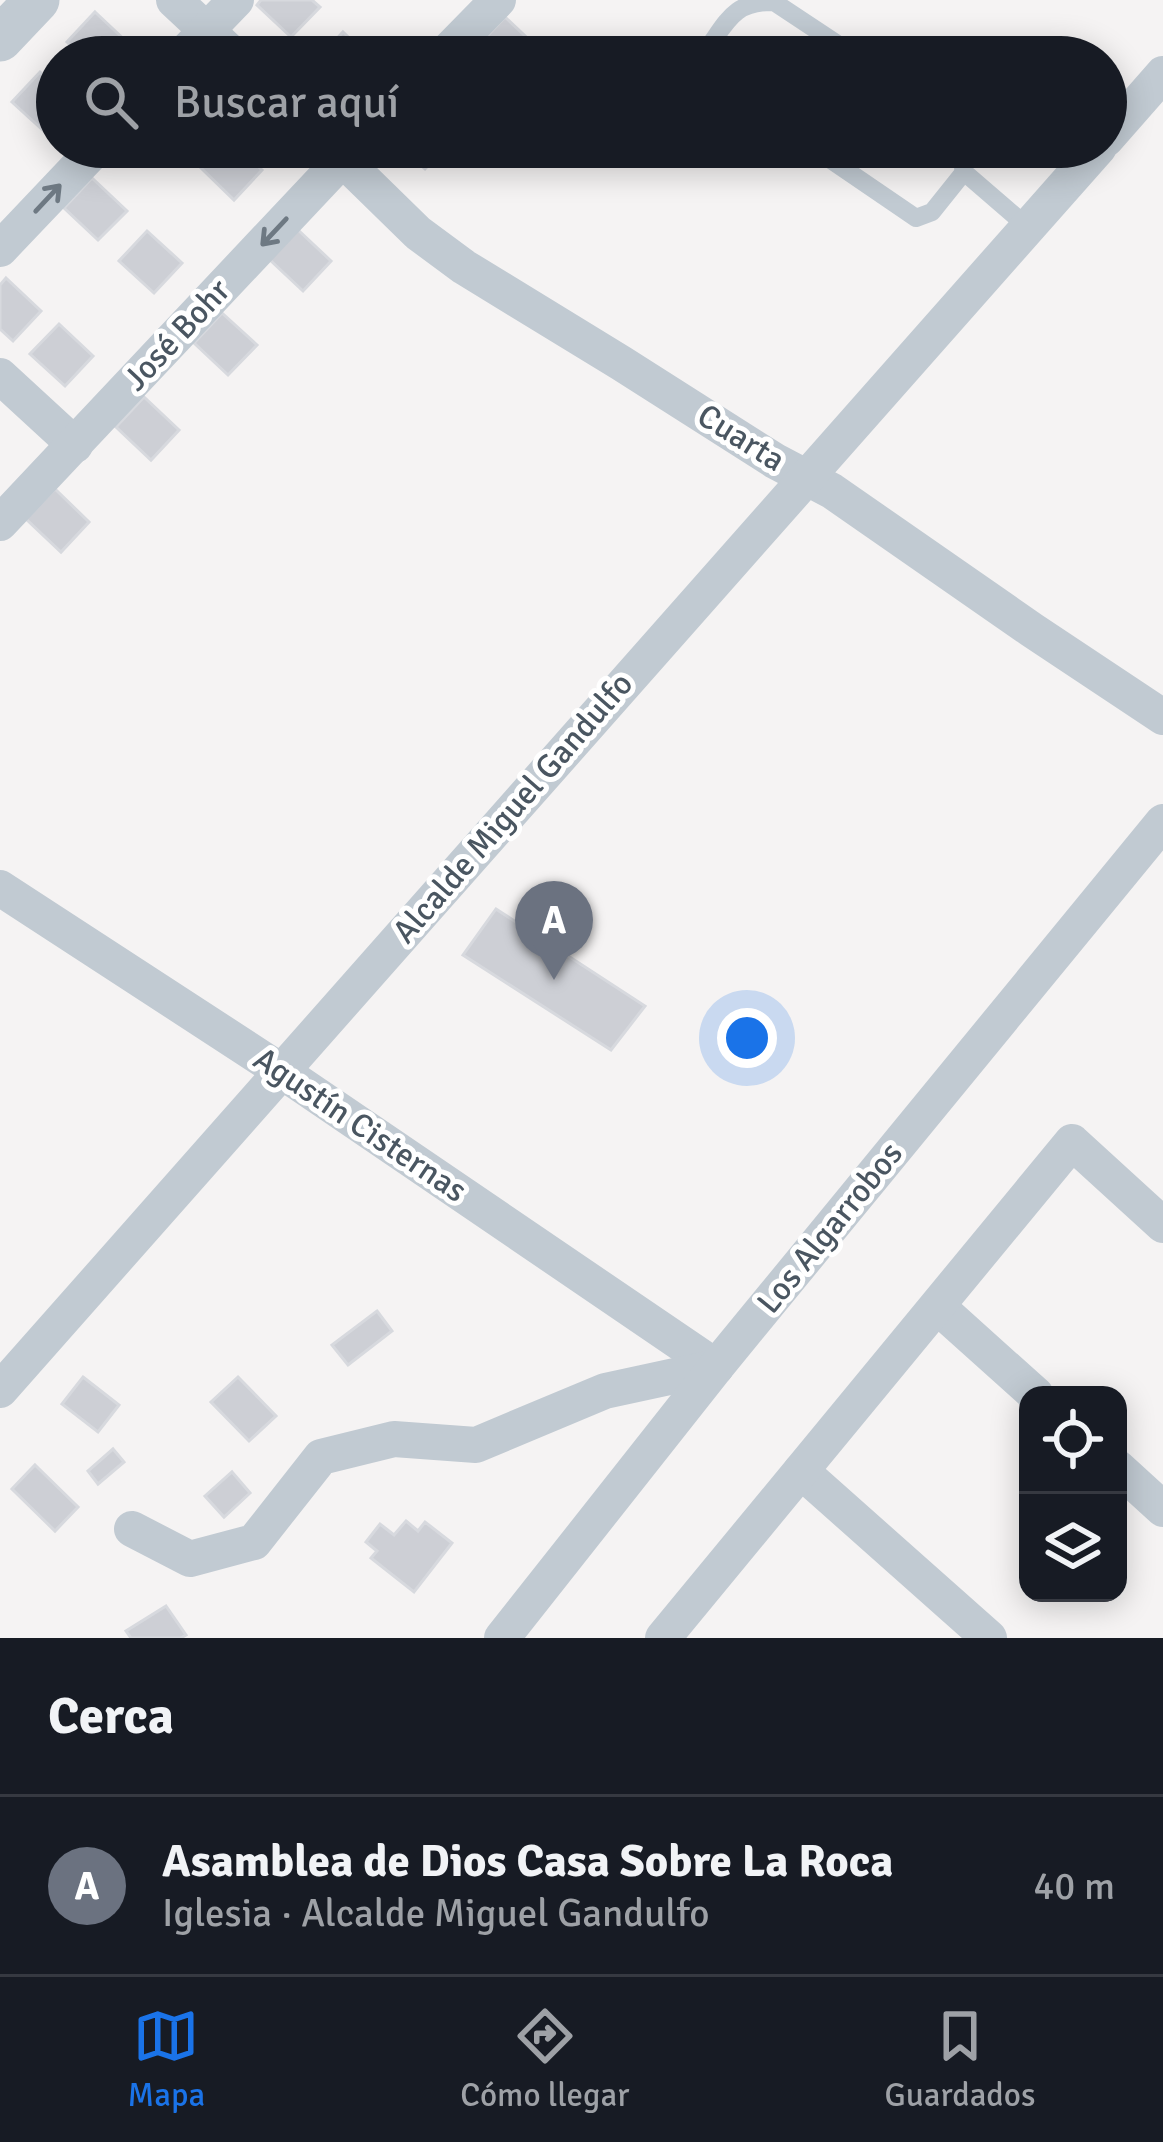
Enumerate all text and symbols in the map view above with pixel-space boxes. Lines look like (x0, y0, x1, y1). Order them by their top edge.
search box (36, 36, 1127, 168)
icon: search (78, 69, 144, 135)
text: Buscar aquí (174, 75, 399, 130)
one-way arrow (34, 184, 62, 213)
one-way arrow (261, 217, 288, 247)
street label: José Bohr (115, 271, 239, 399)
street label: Cuarta (690, 395, 792, 481)
street label: Alcalde Miguel Gandulfo (385, 665, 641, 951)
pin: A (515, 881, 593, 980)
your location (717, 1008, 777, 1068)
street label: Agustín Cisternas (246, 1039, 474, 1211)
street label: Los Algarrobos (748, 1134, 912, 1322)
map controls (1019, 1386, 1127, 1602)
button: locate (1019, 1386, 1127, 1494)
button: layers (1019, 1494, 1127, 1602)
text: Cerca (48, 1685, 174, 1748)
text: Asamblea de Dios Casa Sobre La Roca (162, 1834, 893, 1889)
text: A (75, 1862, 99, 1910)
text: 40 m (1033, 1862, 1115, 1910)
text: Iglesia · Alcalde Miguel Gandulfo (162, 1889, 710, 1937)
tab: Mapa (128, 2003, 205, 2116)
tab: Cómo llegar (460, 2003, 629, 2116)
tab: Guardados (884, 2003, 1035, 2116)

